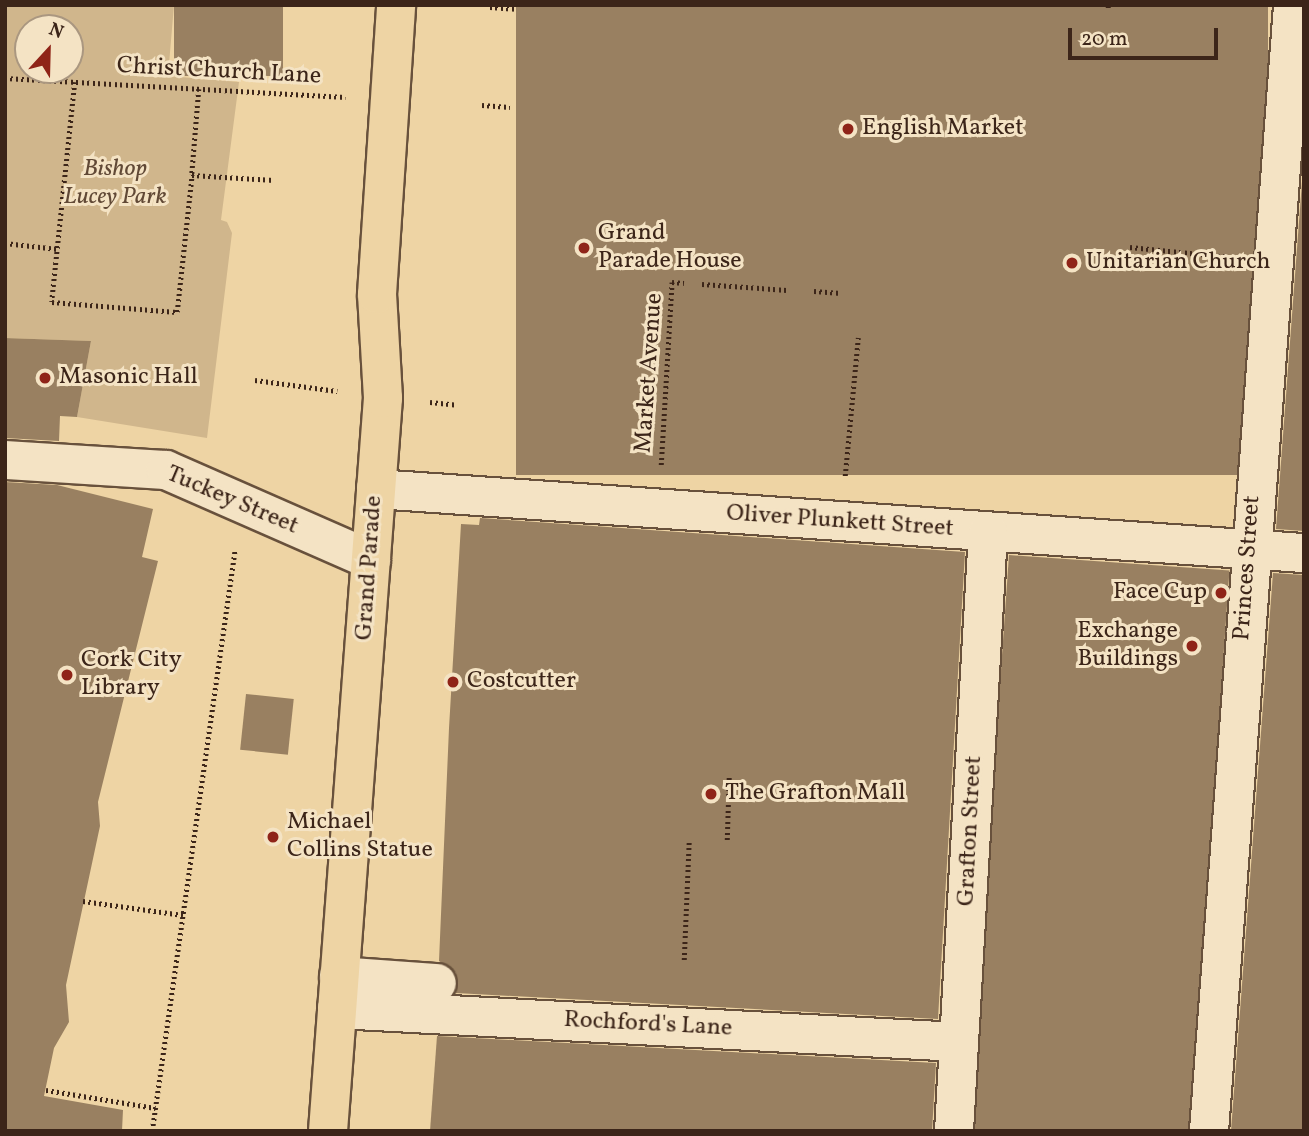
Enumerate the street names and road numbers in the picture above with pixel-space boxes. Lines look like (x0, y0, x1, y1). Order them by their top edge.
street label: Christ Church Lane (116, 52, 322, 92)
street label: Market Avenue (630, 292, 670, 454)
street label: Tuckey Street (161, 460, 303, 542)
street label: Princes Street (1229, 494, 1267, 642)
street label: Grand Parade (351, 495, 389, 641)
street label: Oliver Plunkett Street (725, 500, 955, 544)
street label: Grafton Street (953, 755, 989, 907)
street label: Rochford's Lane (563, 1006, 733, 1044)

